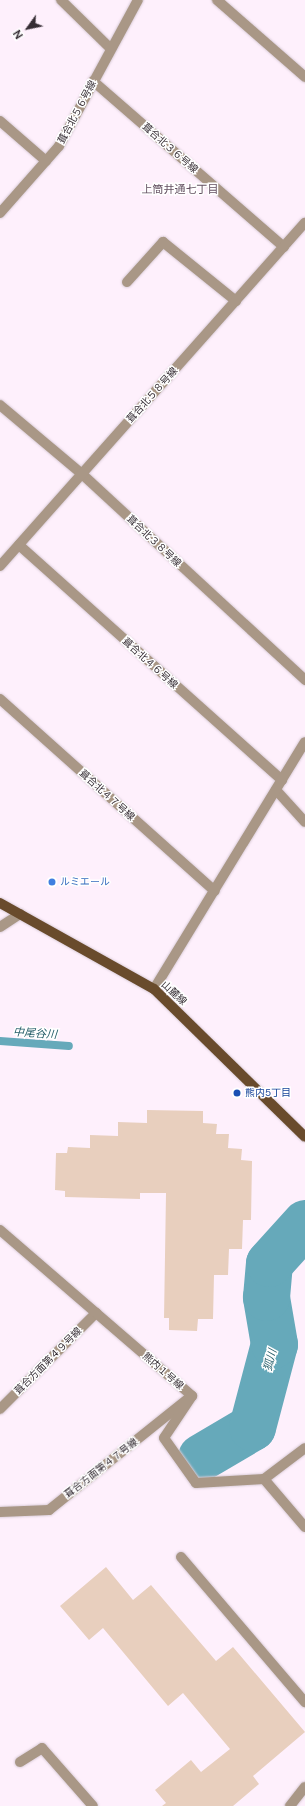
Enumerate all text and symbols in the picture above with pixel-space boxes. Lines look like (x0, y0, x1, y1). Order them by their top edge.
north arrow (8, 8, 48, 48)
text: N (10, 27, 26, 42)
street label: 葺合北５６号線 (55, 78, 99, 146)
street label: 葺合北３６号線 (140, 121, 200, 175)
district label: 上筒井通七丁目 (142, 182, 218, 196)
street label: 葺合北５８号線 (124, 365, 180, 425)
street label: 葺合北３８号線 (124, 513, 184, 569)
street label: 葺合北４６号線 (120, 635, 180, 691)
street label: 葺合北４７号線 (77, 767, 137, 823)
place label: ルミエール (60, 876, 110, 888)
marker: ルミエール (47, 877, 57, 887)
street label: 山麓線 (159, 978, 189, 1008)
water label: 中尾谷川 (13, 1025, 57, 1041)
place label: 熊内5丁目 (245, 1087, 291, 1099)
marker: 熊内5丁目 (232, 1088, 242, 1098)
street label: 葺合方面第４９号線 (12, 1325, 84, 1397)
water label: 狐川 (261, 1348, 279, 1372)
street label: 熊内１号線 (140, 1350, 186, 1392)
street label: 葺合方面第４７号線 (62, 1436, 140, 1500)

